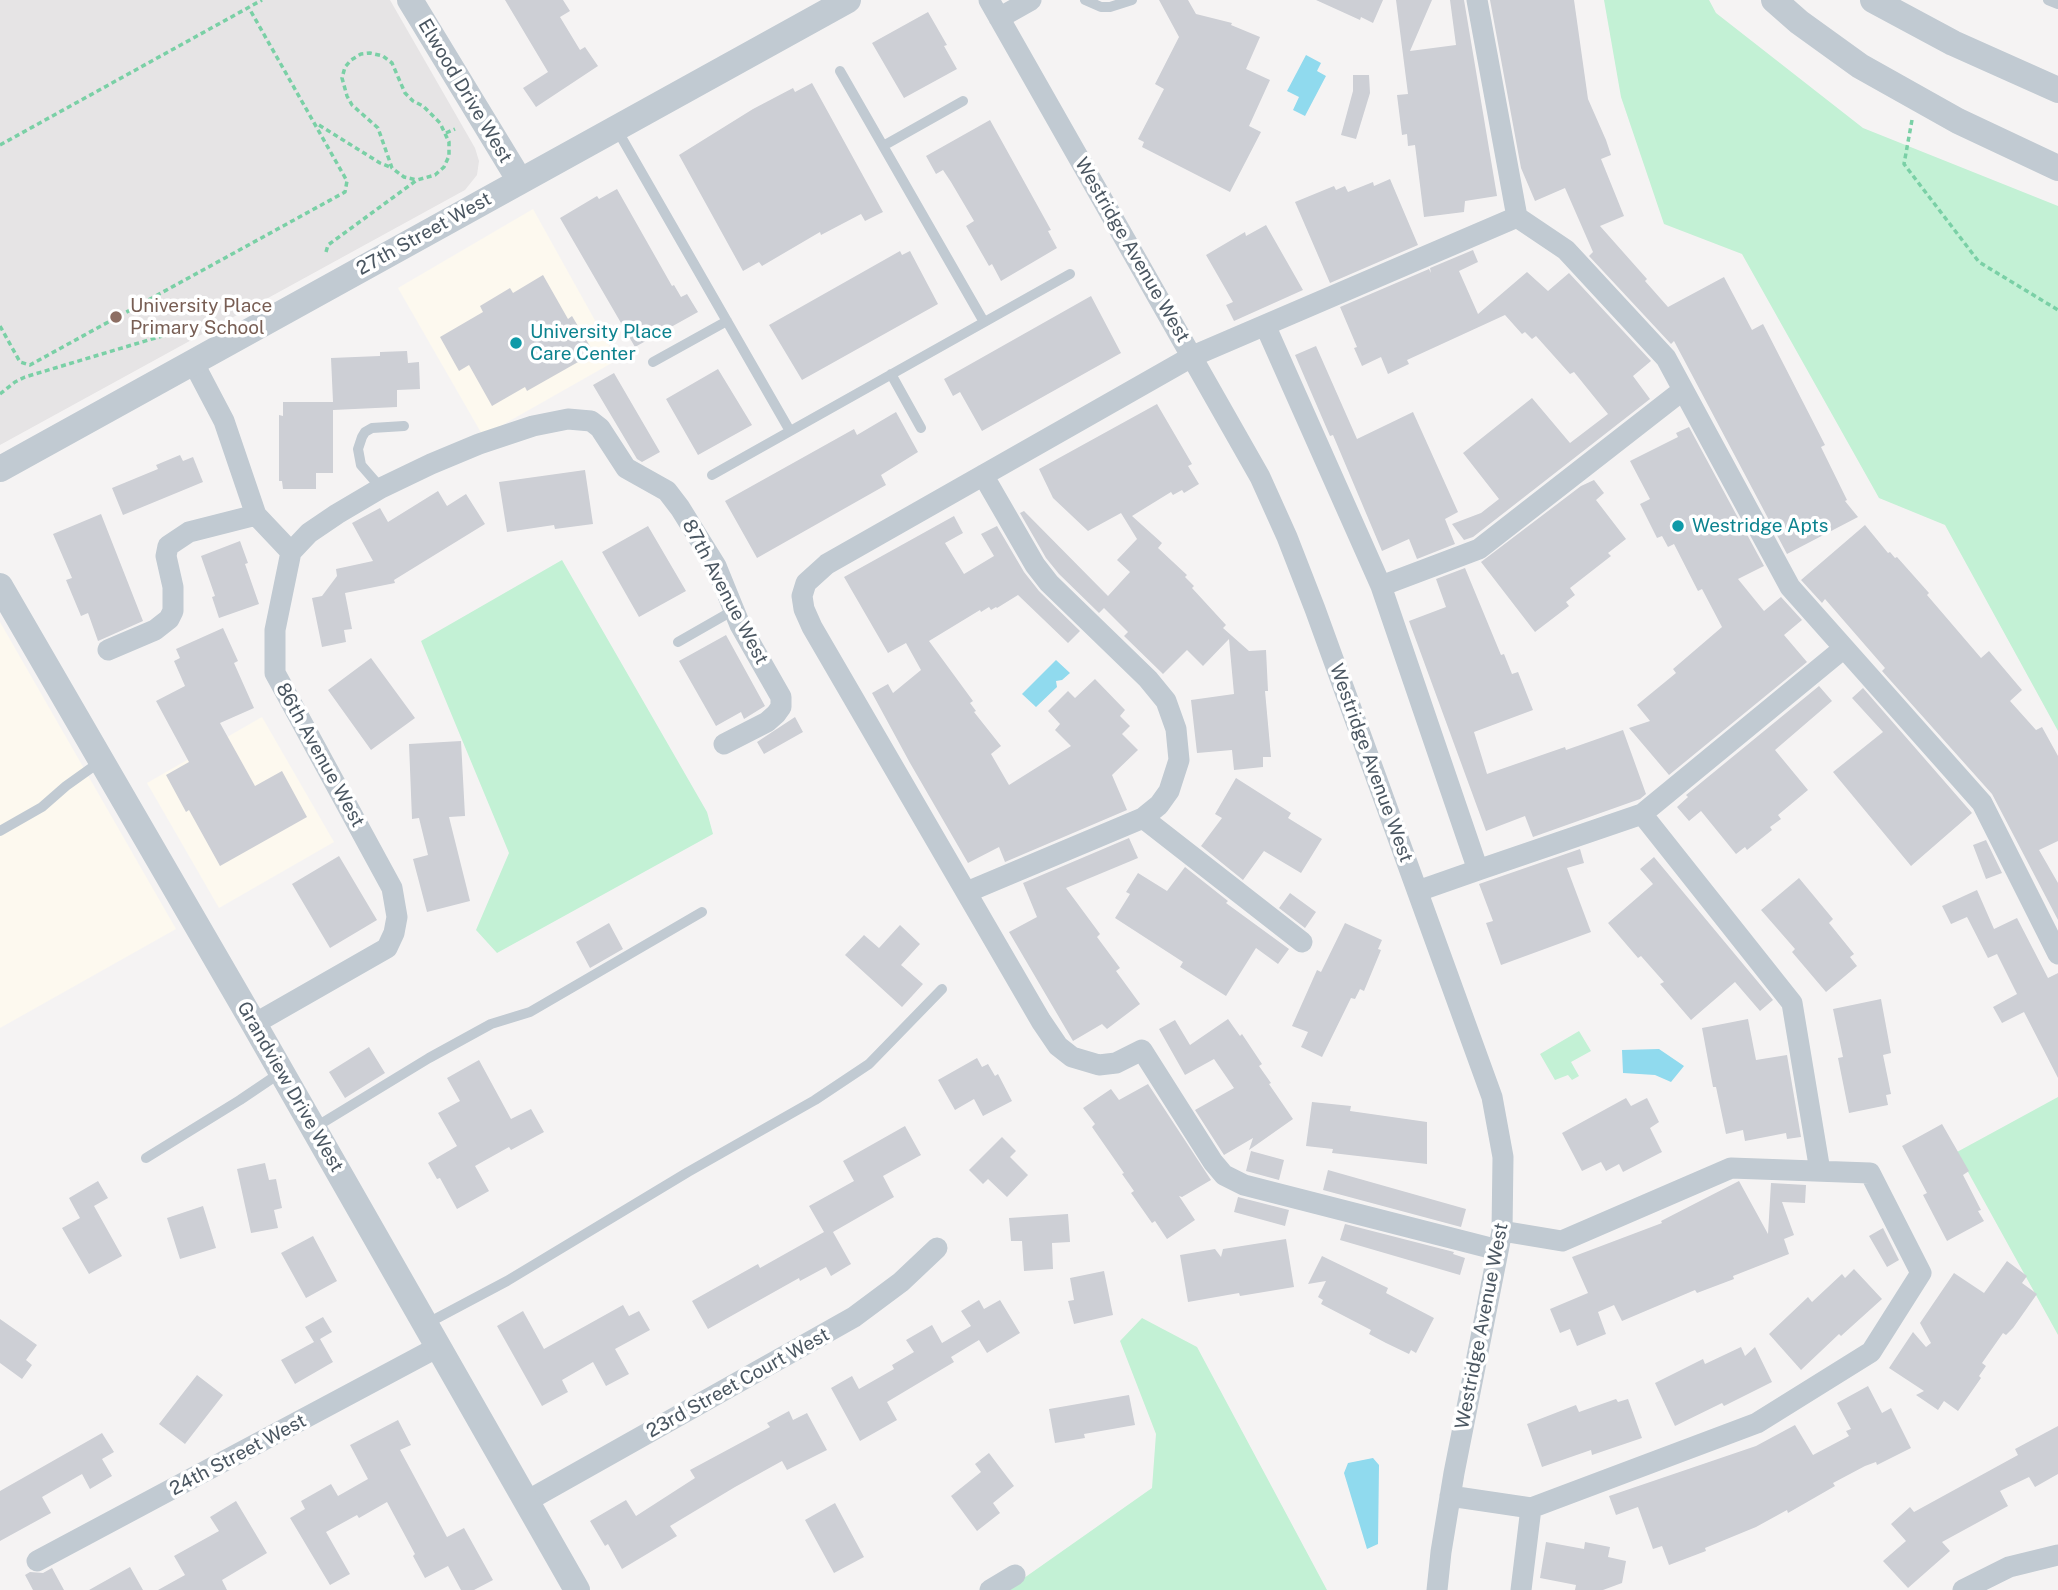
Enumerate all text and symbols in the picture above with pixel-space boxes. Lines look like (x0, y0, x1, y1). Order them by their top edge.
street label: Elwood Drive West (413, 15, 517, 167)
street label: Westridge Avenue West (1070, 154, 1194, 346)
street label: 27th Street West (353, 188, 495, 280)
place label: University Place Primary School (130, 295, 272, 339)
marker: University Place Primary School (108, 309, 124, 325)
place label: University Place Care Center (530, 321, 672, 365)
marker: University Place Care Center (508, 335, 524, 351)
place label: Westridge Apts (1692, 515, 1828, 537)
street label: 87th Avenue West (677, 516, 773, 668)
marker: Westridge Apts (1670, 518, 1686, 534)
street label: Westridge Avenue West (1324, 661, 1418, 865)
street label: 86th Avenue West (271, 679, 369, 831)
street label: Grandview Drive West (232, 998, 348, 1176)
street label: Westridge Avenue West (1451, 1221, 1513, 1431)
street label: 23rd Street Court West (643, 1323, 833, 1443)
street label: 24th Street West (166, 1409, 310, 1501)

